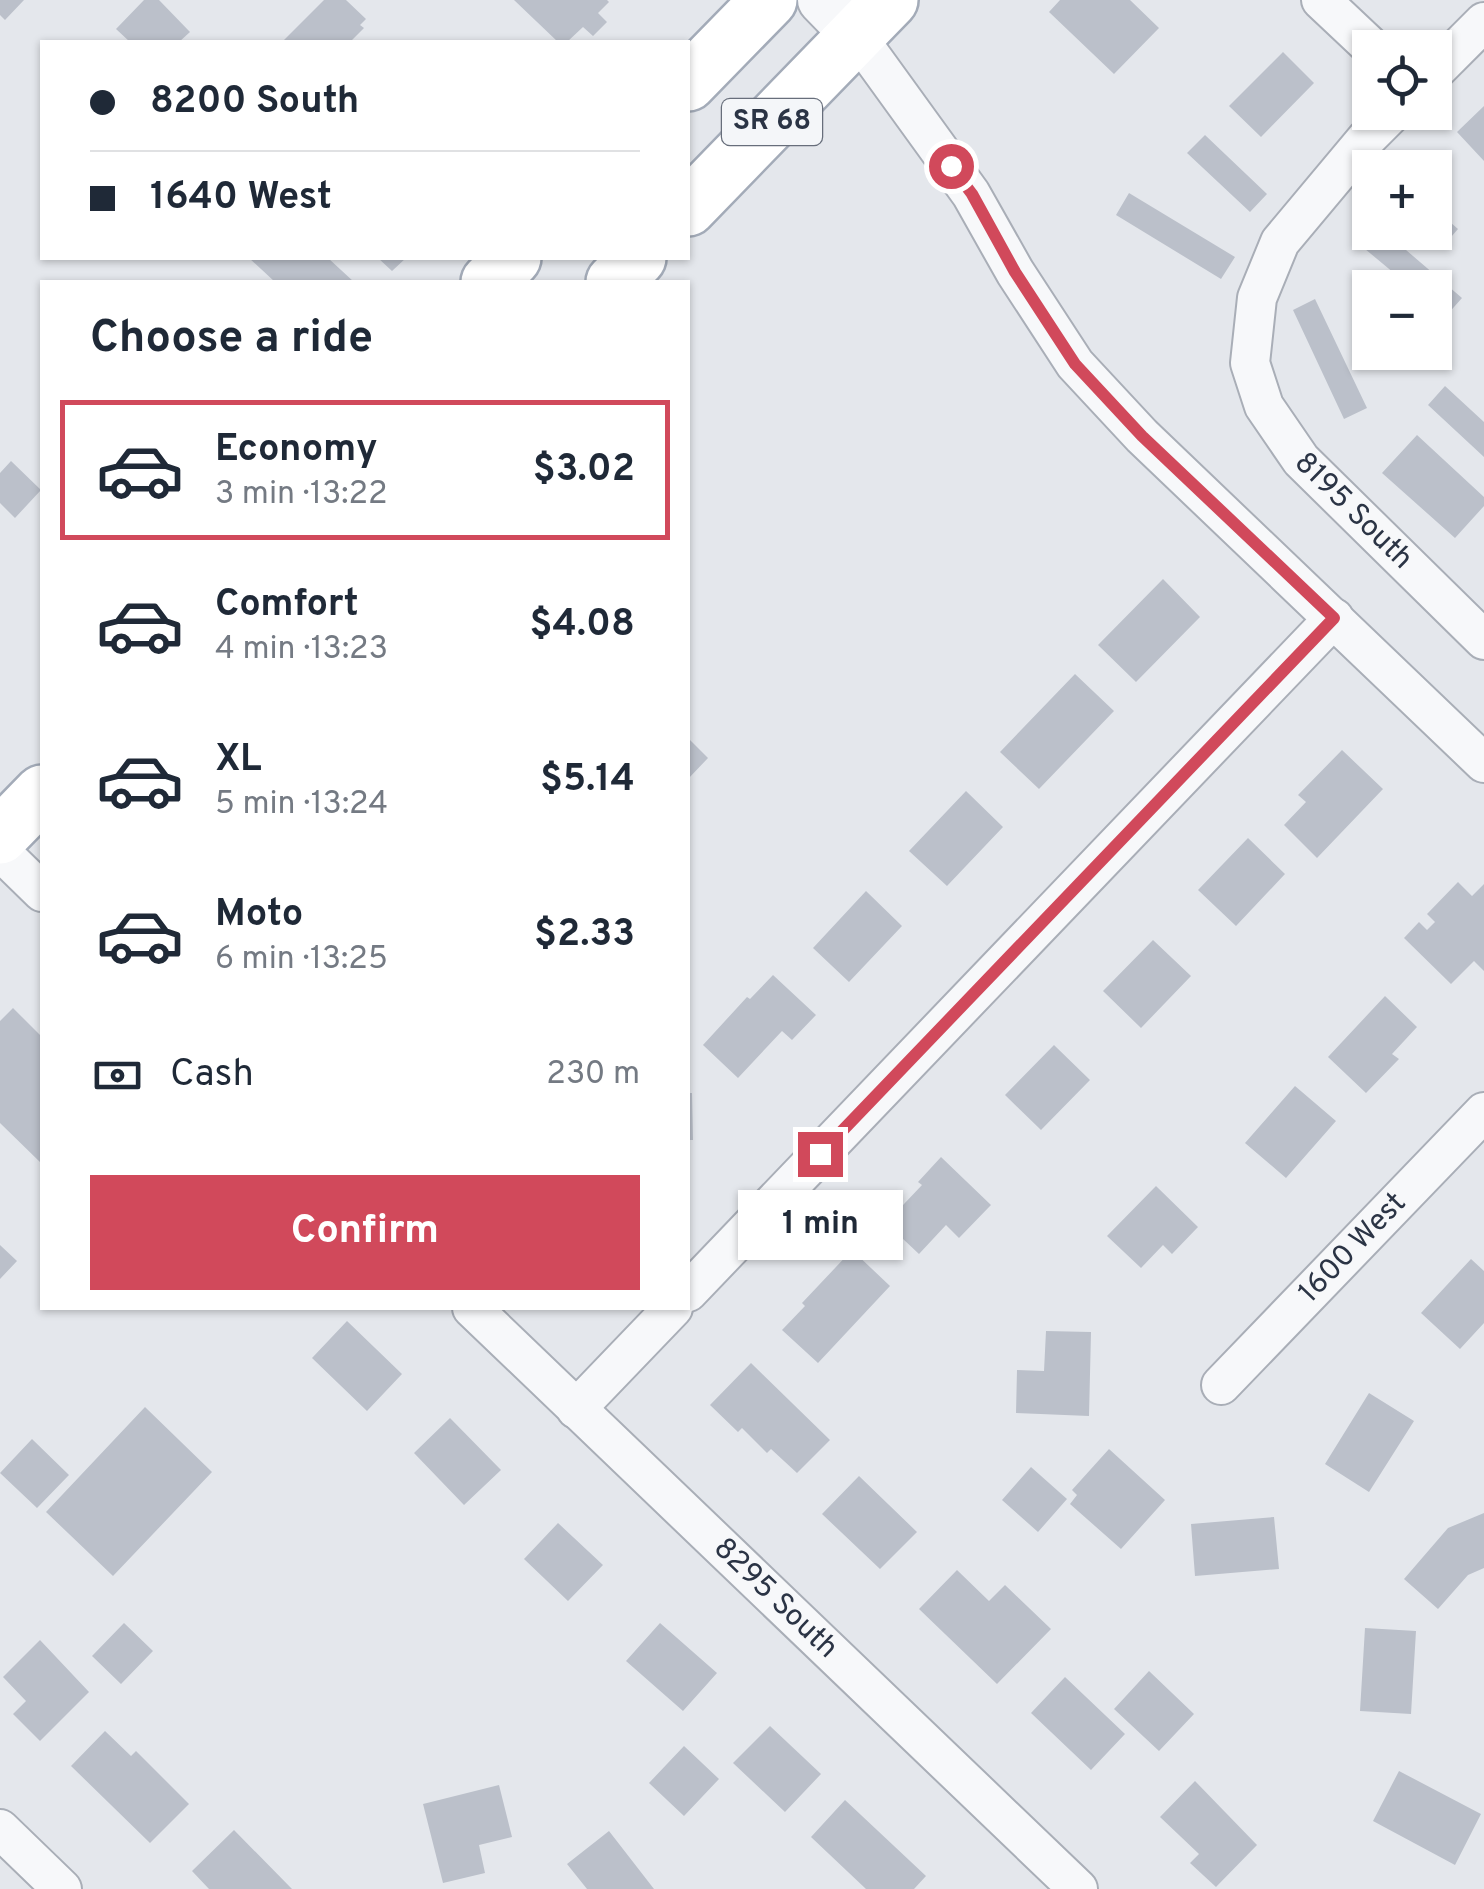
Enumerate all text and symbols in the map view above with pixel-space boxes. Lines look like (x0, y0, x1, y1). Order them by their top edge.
map controls (1352, 30, 1452, 370)
button: locate (1352, 30, 1452, 130)
text: 8200 South (150, 78, 359, 127)
road number: SR 68 (722, 99, 822, 145)
route start (929, 144, 974, 189)
button: + (1352, 150, 1452, 250)
text: 1640 West (150, 174, 332, 223)
button: − (1352, 270, 1452, 370)
text: Choose a ride (90, 311, 373, 368)
icon: car (95, 425, 185, 515)
text: Economy (215, 426, 377, 475)
street label: 8195 South (1286, 445, 1420, 578)
text: $3.02 (533, 446, 635, 495)
text: 3 min · 13:22 (215, 475, 388, 515)
icon: car (95, 580, 185, 670)
text: Comfort (215, 581, 359, 630)
text: $4.08 (530, 601, 635, 650)
text: 4 min · 13:23 (215, 630, 388, 670)
icon: car (95, 735, 185, 825)
text: XL (215, 736, 262, 785)
text: $5.14 (540, 756, 635, 805)
text: 5 min · 13:24 (215, 785, 388, 825)
icon: car (95, 890, 185, 980)
text: Moto (215, 891, 303, 940)
text: $2.33 (534, 911, 635, 960)
text: 6 min · 13:25 (215, 940, 388, 980)
icon: cash (90, 1048, 145, 1103)
text: Cash (170, 1051, 254, 1100)
text: 230 m (546, 1055, 640, 1095)
route end (798, 1132, 843, 1177)
button: Confirm (90, 1175, 640, 1290)
street label: 1600 West (1291, 1185, 1415, 1311)
callout: 1 min (738, 1189, 902, 1259)
text: 1 min (782, 1205, 859, 1245)
street label: 8295 South (705, 1530, 845, 1667)

